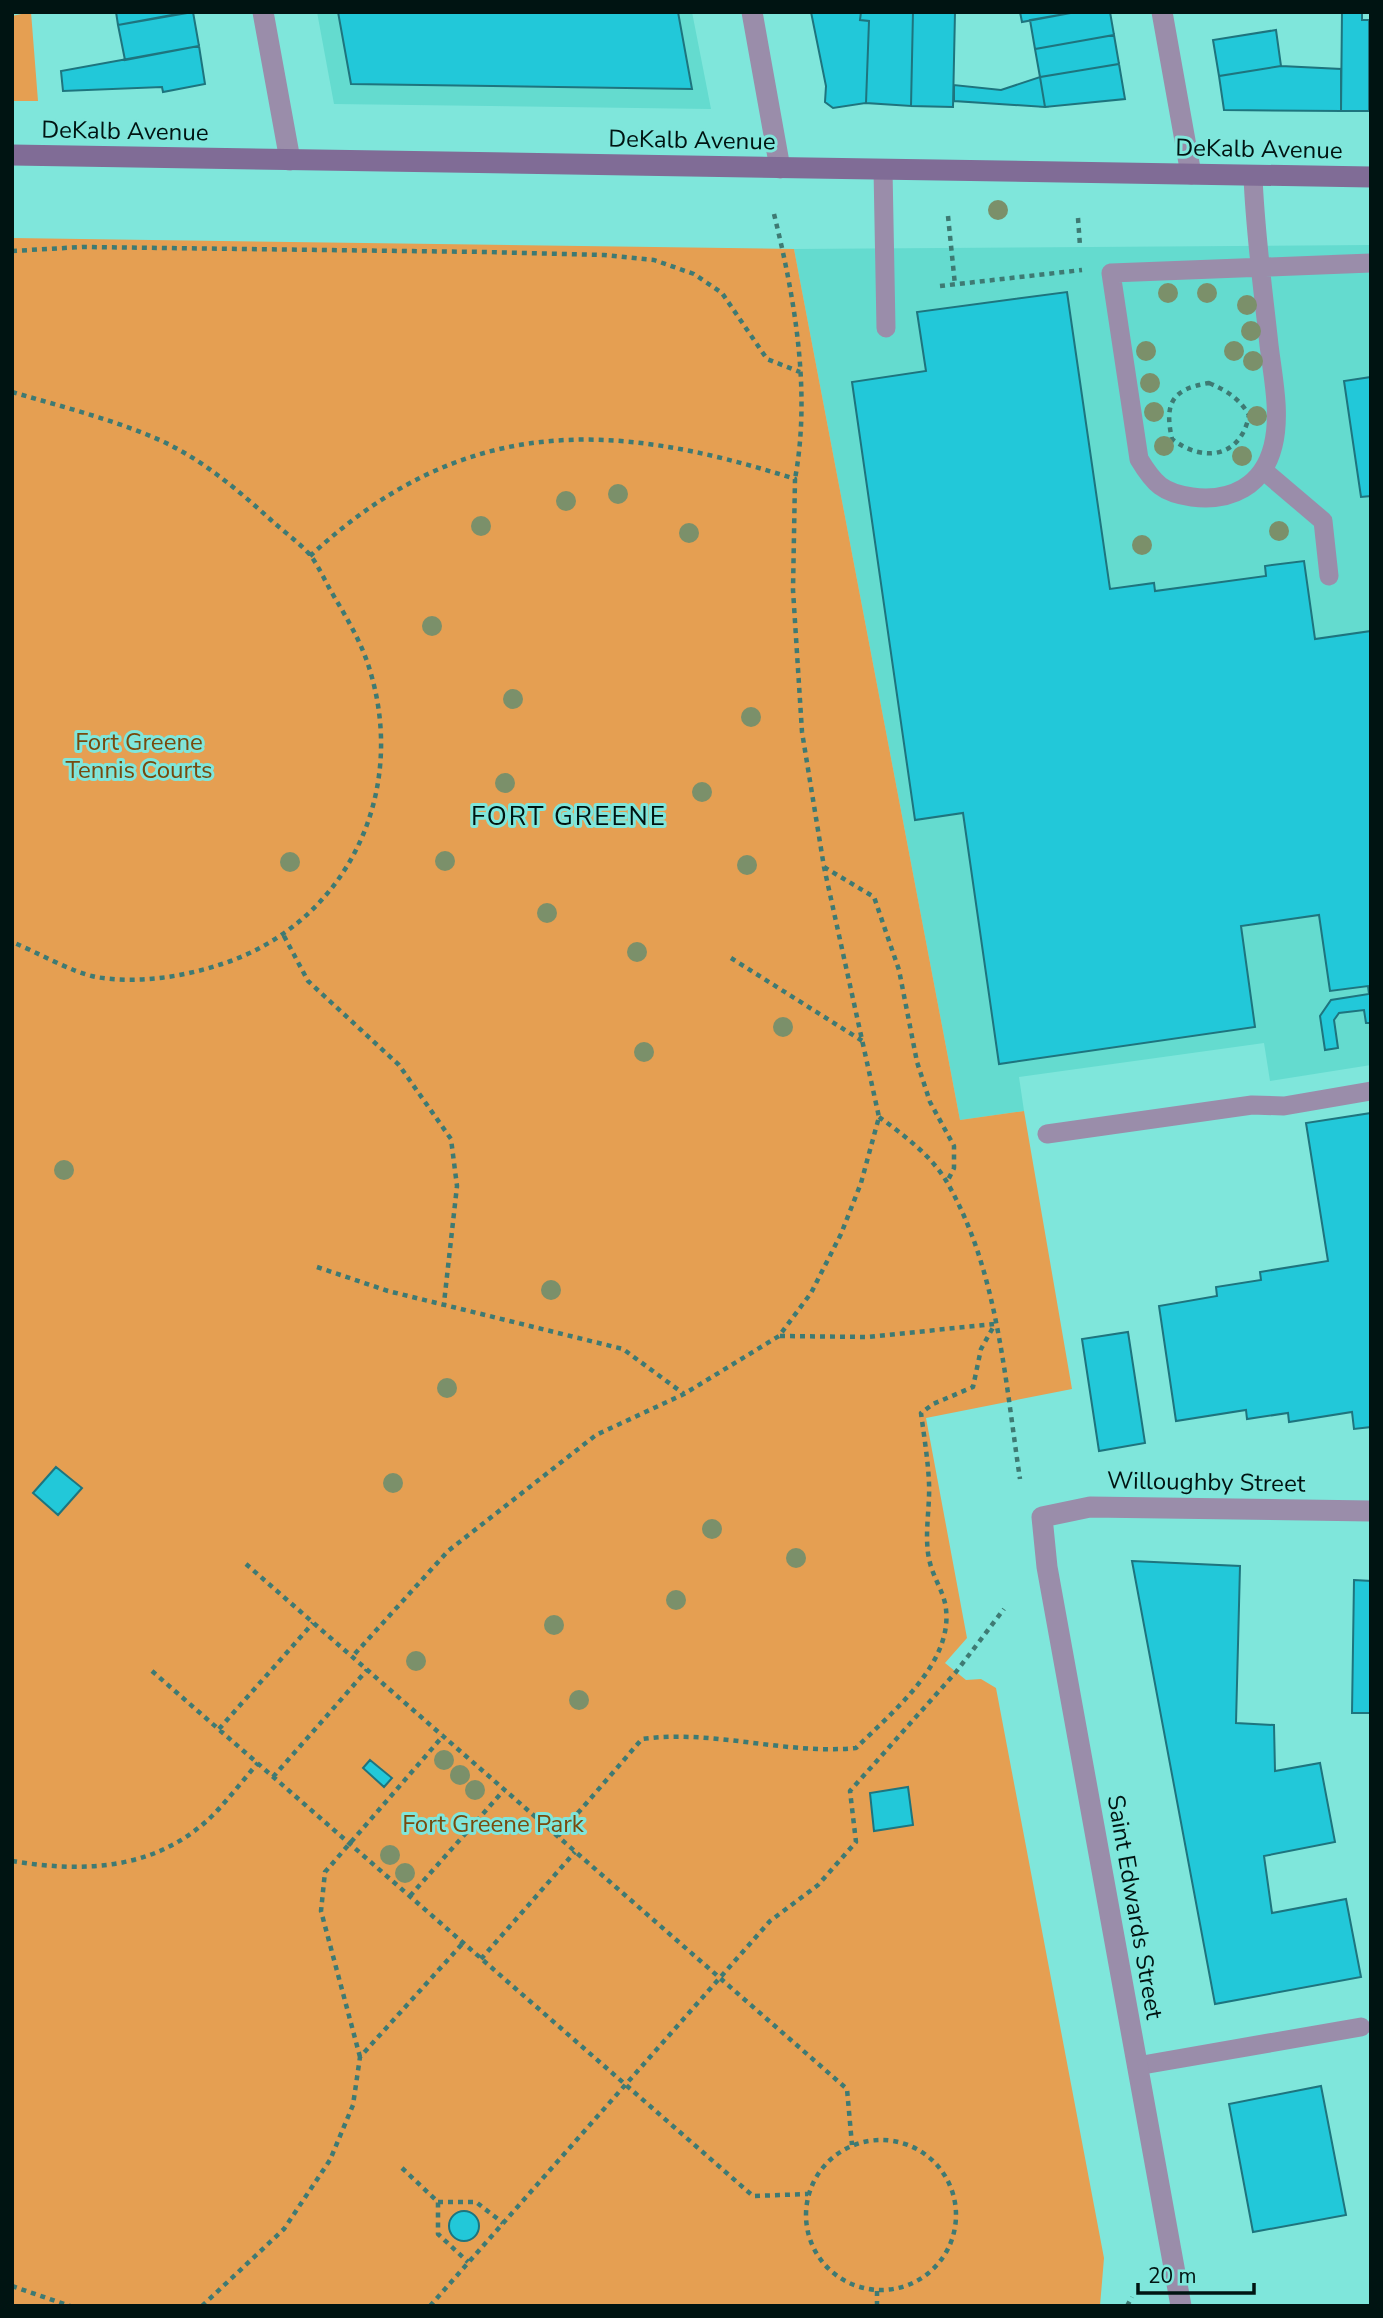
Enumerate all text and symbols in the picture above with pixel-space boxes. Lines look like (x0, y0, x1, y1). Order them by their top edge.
street label: DeKalb Avenue (41, 114, 209, 148)
street label: DeKalb Avenue (608, 123, 776, 157)
street label: DeKalb Avenue (1175, 132, 1343, 166)
park label: Fort Greene Tennis Courts (65, 726, 213, 786)
district label: FORT GREENE (471, 799, 667, 834)
street label: Willoughby Street (1107, 1464, 1306, 1500)
street label: Saint Edwards Street (1099, 1792, 1171, 2022)
park label: Fort Greene Park (402, 1808, 585, 1840)
scale bar (1138, 2252, 1254, 2296)
text: 20 m (1148, 2262, 1197, 2290)

